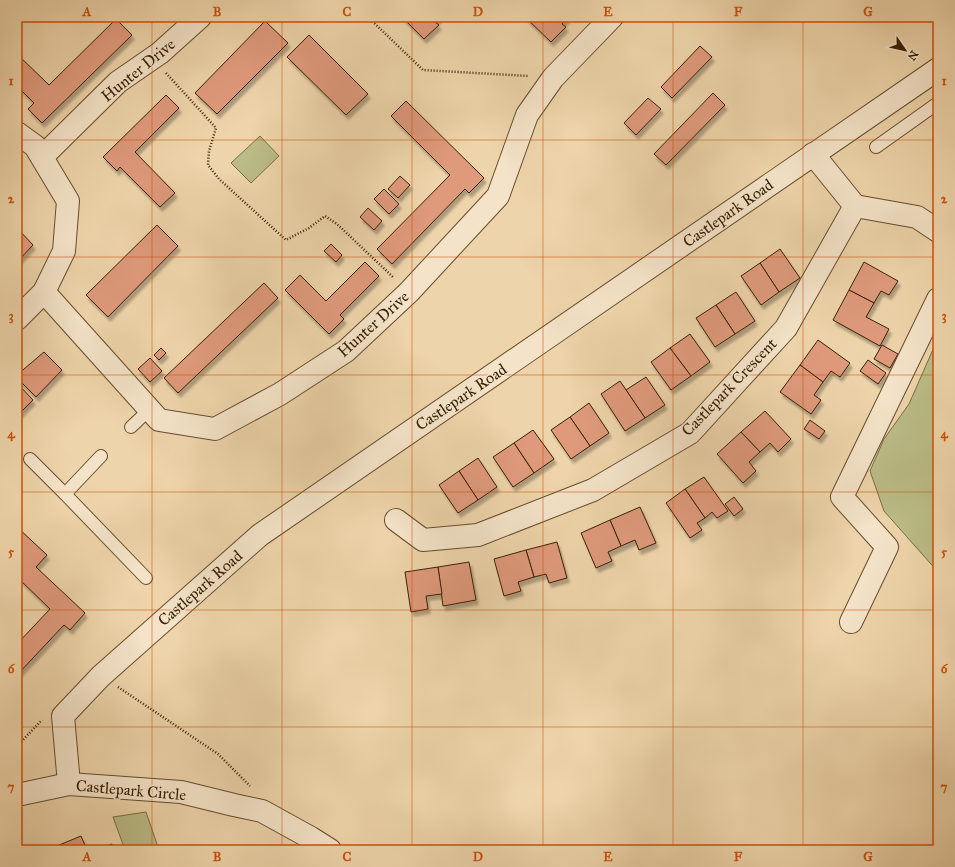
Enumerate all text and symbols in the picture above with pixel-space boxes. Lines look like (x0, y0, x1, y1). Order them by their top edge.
text: A (82, 4, 92, 20)
text: B (213, 4, 222, 20)
text: C (343, 4, 352, 20)
text: D (473, 4, 483, 20)
text: E (603, 4, 613, 20)
text: F (734, 4, 743, 20)
text: G (863, 4, 873, 20)
north arrow (885, 30, 925, 70)
street label: Hunter Drive (97, 34, 179, 106)
text: N (905, 48, 921, 63)
text: 1 (8, 73, 14, 89)
text: 1 (941, 73, 947, 89)
street label: Castlepark Road (679, 175, 777, 251)
text: 2 (8, 191, 15, 207)
text: 2 (941, 191, 948, 207)
street label: Hunter Drive (333, 287, 413, 361)
text: 3 (8, 308, 14, 324)
text: 3 (941, 308, 947, 324)
street label: Castlepark Crescent (678, 334, 781, 440)
street label: Castlepark Road (412, 360, 510, 434)
text: 4 (7, 426, 15, 442)
text: 4 (940, 426, 948, 442)
text: 5 (8, 544, 15, 560)
text: 5 (941, 544, 948, 560)
street label: Castlepark Road (154, 546, 246, 630)
text: 6 (8, 661, 16, 677)
text: 6 (941, 661, 949, 677)
street label: Castlepark Circle (75, 776, 187, 804)
text: 7 (8, 779, 15, 795)
text: 7 (941, 779, 948, 795)
text: A (82, 849, 92, 865)
text: B (213, 849, 222, 865)
text: C (343, 849, 352, 865)
text: D (473, 849, 483, 865)
text: E (603, 849, 613, 865)
text: F (734, 849, 743, 865)
text: G (863, 849, 873, 865)

